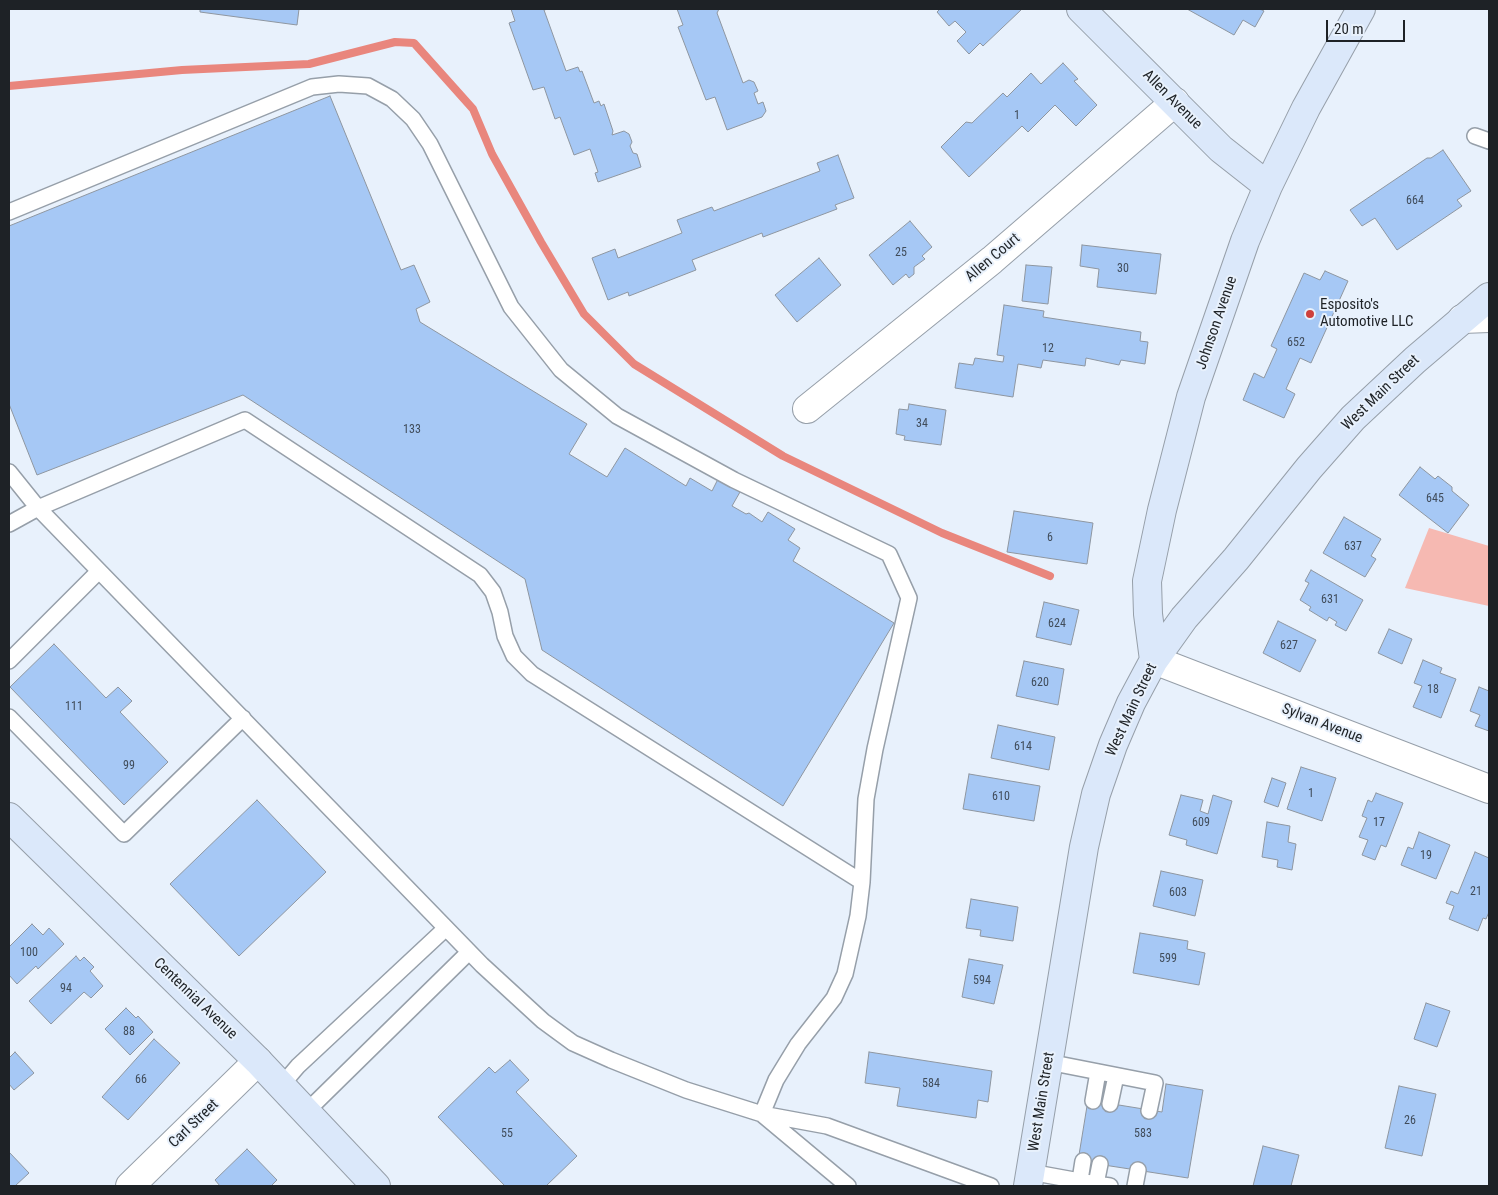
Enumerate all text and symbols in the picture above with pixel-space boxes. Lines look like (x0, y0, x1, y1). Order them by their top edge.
scale bar (1328, 10, 1407, 42)
text: 20 m (1334, 20, 1364, 38)
street label: Allen Avenue (1139, 67, 1205, 133)
house number: 1 (1014, 109, 1020, 123)
house number: 664 (1406, 194, 1424, 208)
street label: Allen Court (962, 230, 1024, 286)
house number: 25 (895, 246, 907, 260)
house number: 30 (1117, 262, 1129, 276)
street label: Johnson Avenue (1193, 274, 1241, 372)
place label: Esposito's Automotive LLC (1320, 296, 1413, 331)
marker: Esposito's Automotive LLC (1304, 308, 1316, 320)
house number: 652 (1287, 336, 1305, 350)
house number: 12 (1042, 342, 1054, 356)
street label: West Main Street (1339, 352, 1423, 434)
house number: 34 (916, 417, 928, 431)
house number: 133 (403, 423, 421, 437)
house number: 645 (1426, 492, 1444, 506)
house number: 6 (1047, 531, 1053, 545)
house number: 637 (1344, 540, 1362, 554)
house number: 631 (1321, 593, 1339, 607)
house number: 624 (1048, 617, 1066, 631)
house number: 627 (1280, 639, 1298, 653)
street label: West Main Street (1103, 661, 1161, 759)
house number: 620 (1031, 676, 1049, 690)
house number: 18 (1427, 683, 1439, 697)
house number: 111 (65, 700, 83, 714)
street label: Sylvan Avenue (1279, 700, 1365, 748)
house number: 614 (1014, 740, 1032, 754)
house number: 99 (123, 759, 135, 773)
house number: 1 (1308, 787, 1314, 801)
house number: 610 (992, 790, 1010, 804)
house number: 609 (1192, 816, 1210, 830)
house number: 17 (1373, 816, 1385, 830)
house number: 19 (1420, 849, 1432, 863)
house number: 21 (1470, 885, 1482, 899)
house number: 603 (1169, 886, 1187, 900)
house number: 100 (20, 946, 38, 960)
house number: 599 (1159, 952, 1177, 966)
street label: Centennial Avenue (149, 954, 241, 1044)
house number: 594 (973, 974, 991, 988)
house number: 94 (60, 982, 72, 996)
house number: 88 (123, 1025, 135, 1039)
street label: West Main Street (1025, 1051, 1059, 1153)
house number: 66 (135, 1073, 147, 1087)
house number: 584 (922, 1077, 940, 1091)
street label: Carl Street (165, 1096, 223, 1152)
house number: 26 (1404, 1114, 1416, 1128)
house number: 55 (501, 1127, 513, 1141)
house number: 583 (1134, 1127, 1152, 1141)

